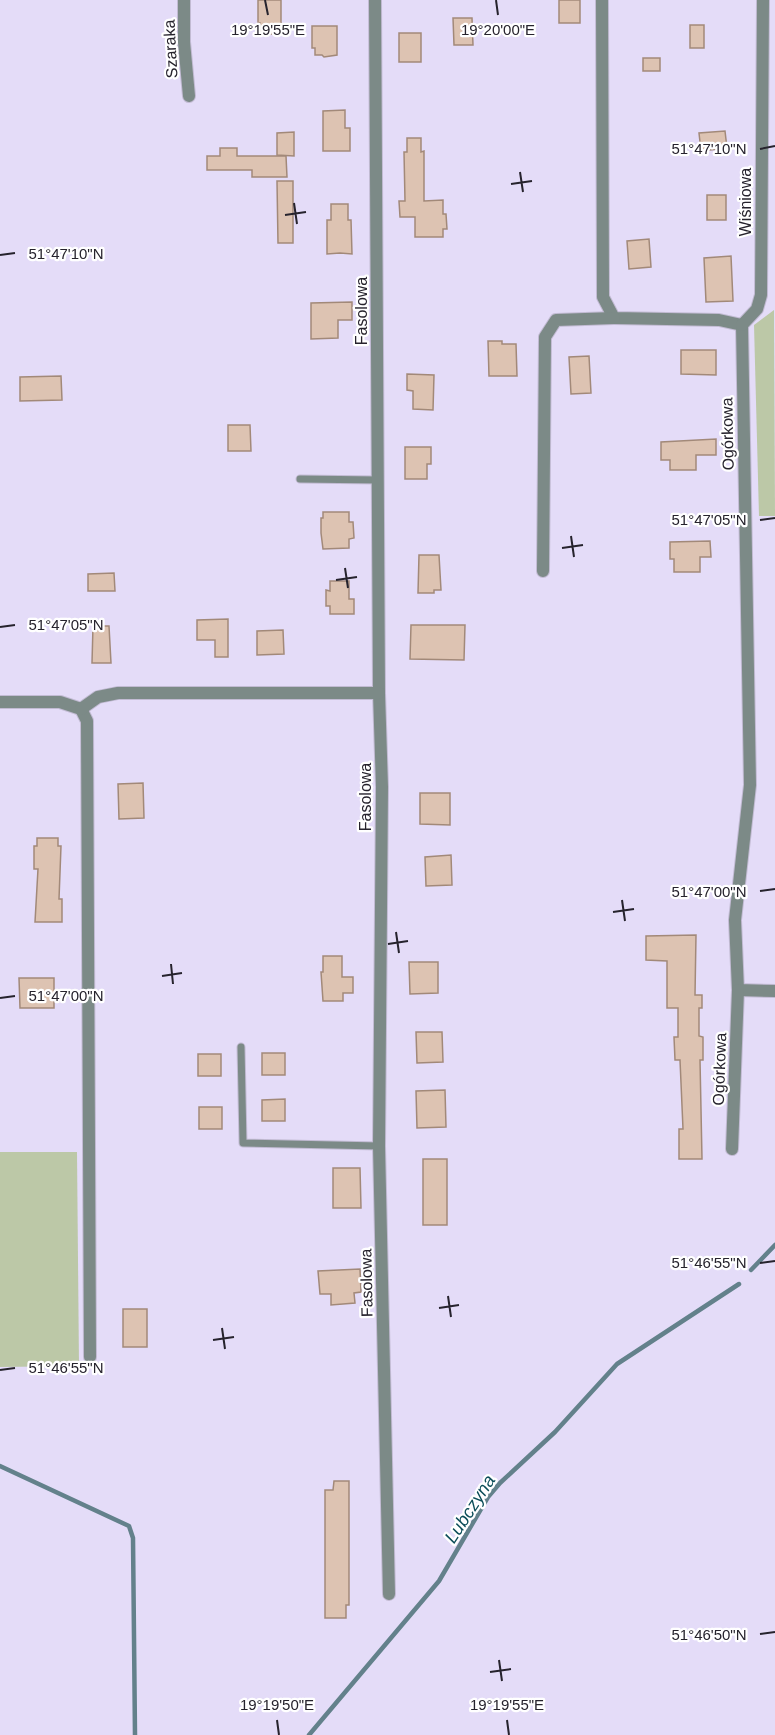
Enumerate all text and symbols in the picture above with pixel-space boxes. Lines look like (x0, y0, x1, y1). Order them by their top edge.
street label: Szaraka (160, 19, 181, 79)
text: 19°19'55"E (231, 21, 305, 38)
text: 19°20'00"E (461, 21, 535, 38)
text: 51°47'10"N (671, 140, 747, 157)
street label: Wiśniowa (737, 168, 754, 236)
text: 51°47'10"N (28, 245, 104, 262)
street label: Fasolowa (353, 277, 370, 345)
street label: Ogórkowa (718, 397, 737, 471)
text: 51°47'05"N (671, 511, 747, 528)
text: 51°47'05"N (28, 616, 104, 633)
street label: Fasolowa (357, 763, 374, 831)
text: 51°47'00"N (671, 883, 747, 900)
text: 51°47'00"N (28, 987, 104, 1004)
street label: Ogórkowa (710, 1032, 729, 1106)
street label: Fasolowa (357, 1249, 376, 1317)
text: 51°46'55"N (671, 1254, 747, 1271)
text: 51°46'55"N (28, 1359, 104, 1376)
water label: Lubczyna (441, 1471, 499, 1547)
text: 51°46'50"N (671, 1626, 747, 1643)
text: 19°19'50"E (240, 1696, 314, 1713)
text: 19°19'55"E (470, 1696, 544, 1713)

